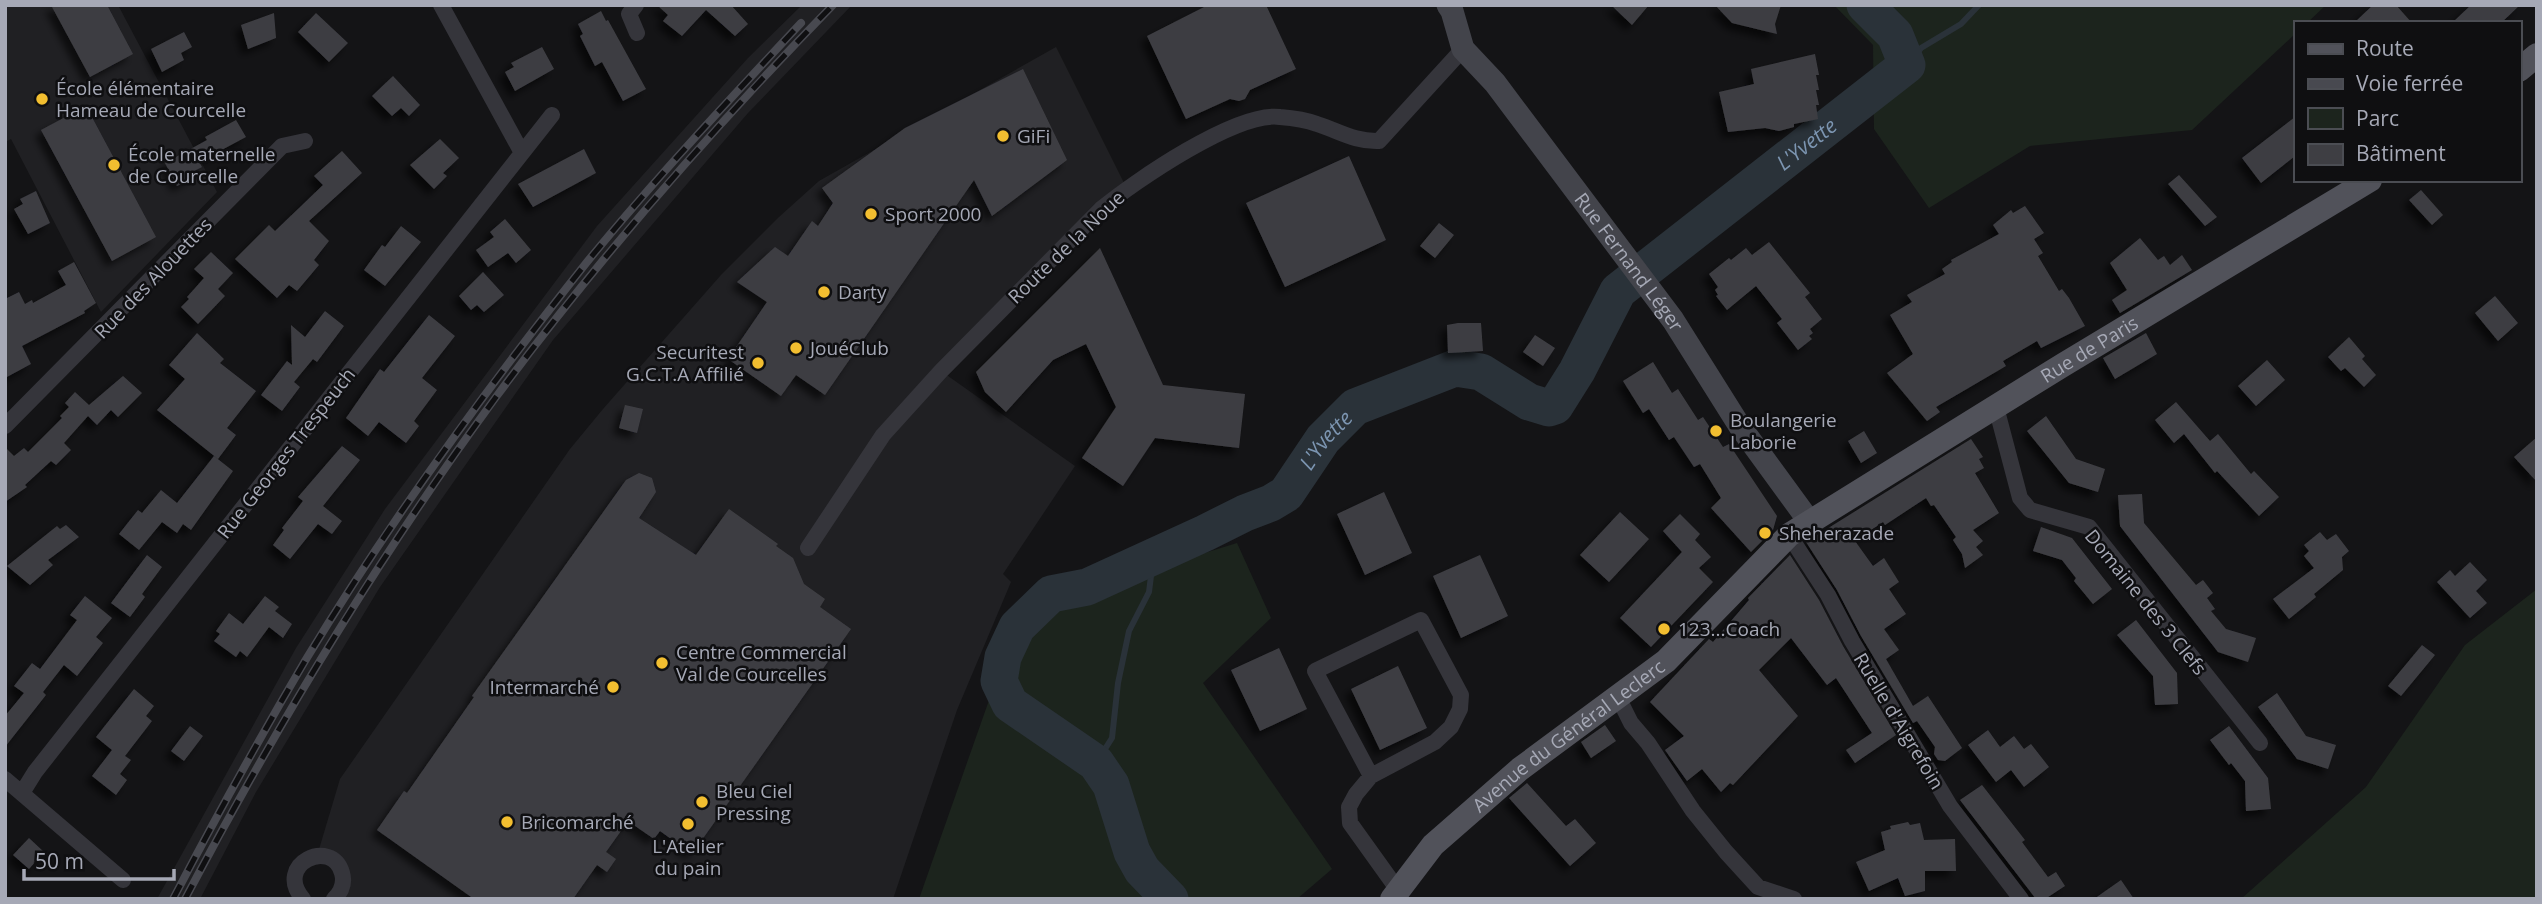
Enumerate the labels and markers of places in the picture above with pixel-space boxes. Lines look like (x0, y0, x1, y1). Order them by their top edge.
place label: École élémentaire Hameau de Courcelle (56, 75, 246, 123)
marker: École élémentaire Hameau de Courcelle (34, 91, 50, 107)
place label: GiFi (1017, 123, 1050, 149)
marker: GiFi (995, 128, 1011, 144)
place label: École maternelle de Courcelle (128, 141, 275, 189)
marker: École maternelle de Courcelle (106, 157, 122, 173)
place label: Sport 2000 (885, 201, 981, 227)
marker: Sport 2000 (863, 206, 879, 222)
place label: Darty (838, 279, 887, 305)
marker: Darty (816, 284, 832, 300)
place label: JouéClub (808, 335, 889, 361)
place label: Securitest G.C.T.A Affilié (626, 339, 744, 387)
marker: JouéClub (788, 340, 804, 356)
marker: Securitest G.C.T.A Affilié (750, 355, 766, 371)
place label: Boulangerie Laborie (1730, 407, 1837, 455)
marker: Boulangerie Laborie (1708, 423, 1724, 439)
place label: Sheherazade (1779, 520, 1894, 546)
marker: Sheherazade (1757, 525, 1773, 541)
place label: 123...Coach (1678, 616, 1780, 642)
marker: 123...Coach (1656, 621, 1672, 637)
place label: Centre Commercial Val de Courcelles (676, 639, 847, 687)
marker: Centre Commercial Val de Courcelles (654, 655, 670, 671)
place label: Intermarché (489, 674, 599, 700)
marker: Intermarché (605, 679, 621, 695)
place label: Bleu Ciel Pressing (716, 778, 793, 826)
marker: Bleu Ciel Pressing (694, 794, 710, 810)
place label: Bricomarché (521, 809, 634, 835)
marker: Bricomarché (499, 814, 515, 830)
marker: L'Atelier du pain (680, 816, 696, 832)
place label: L'Atelier du pain (652, 833, 724, 881)

